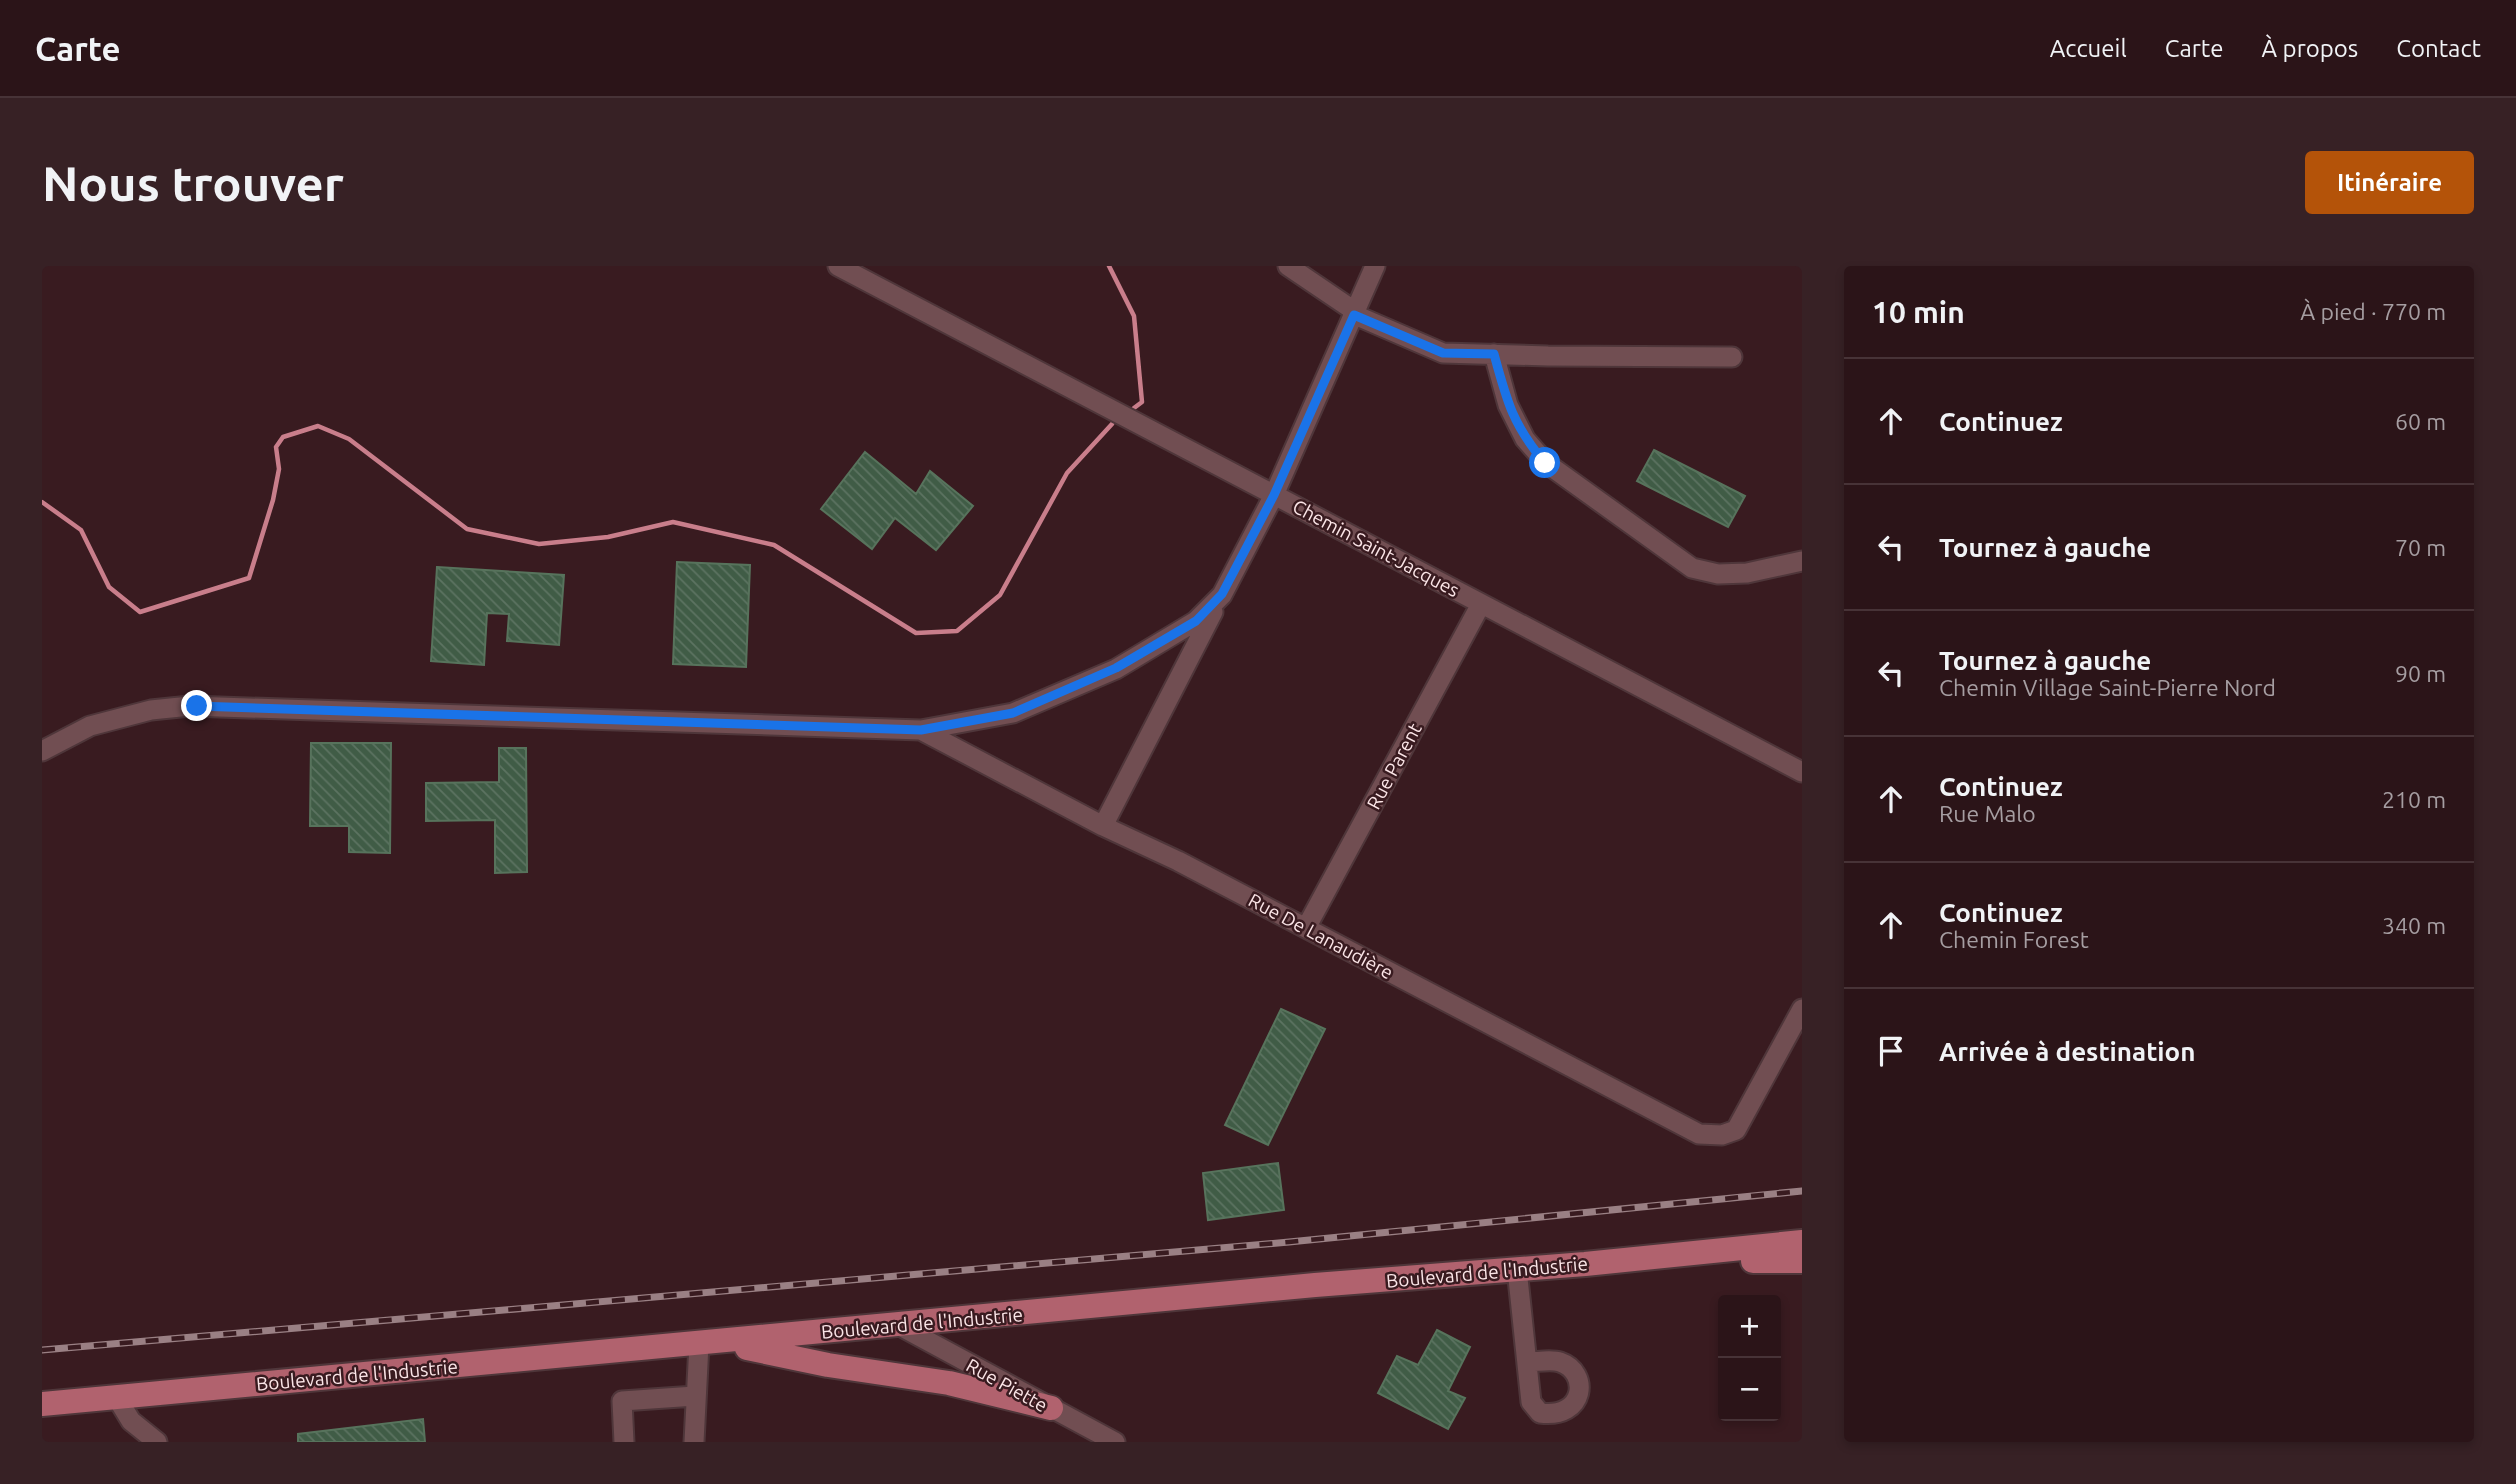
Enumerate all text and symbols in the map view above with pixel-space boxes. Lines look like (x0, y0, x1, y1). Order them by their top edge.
text: Carte (35, 30, 121, 67)
text: Accueil (2050, 35, 2127, 62)
text: Carte (2165, 35, 2224, 62)
text: À propos (2262, 35, 2358, 62)
text: Contact (2396, 35, 2481, 62)
button: Itinéraire (2305, 151, 2474, 214)
text: Nous trouver (42, 155, 344, 210)
text: 10 min (1872, 295, 1965, 329)
text: À pied · 770 m (2300, 299, 2446, 324)
icon: ahead (1872, 402, 1910, 440)
text: Continuez (1939, 407, 2063, 436)
text: 60 m (2395, 409, 2446, 434)
route start (1529, 447, 1560, 478)
street label: Chemin Saint-Jacques (1289, 495, 1463, 601)
icon: left (1872, 528, 1910, 566)
text: Tournez à gauche (1939, 533, 2151, 562)
text: 70 m (2395, 535, 2446, 560)
text: Tournez à gauche (1939, 646, 2151, 675)
icon: left (1872, 654, 1910, 692)
text: 90 m (2395, 661, 2446, 686)
text: Chemin Village Saint-Pierre Nord (1939, 675, 2276, 700)
route end (181, 690, 212, 721)
street label: Rue Parent (1362, 719, 1426, 813)
text: Continuez (1939, 772, 2063, 801)
icon: ahead (1872, 780, 1910, 818)
text: 210 m (2382, 787, 2446, 812)
text: Rue Malo (1939, 801, 2036, 826)
street label: Rue De Lanaudière (1245, 889, 1397, 983)
text: Continuez (1939, 898, 2063, 927)
icon: ahead (1872, 906, 1910, 944)
text: 340 m (2382, 913, 2446, 938)
text: Chemin Forest (1939, 927, 2089, 952)
icon: arrive (1872, 1032, 1910, 1070)
text: Arrivée à destination (1939, 1037, 2195, 1066)
street label: Boulevard de l'Industrie (1385, 1252, 1589, 1292)
map controls (1718, 1295, 1781, 1421)
button: + (1718, 1295, 1781, 1358)
street label: Boulevard de l'Industrie (820, 1303, 1024, 1343)
street label: Rue Piette (963, 1354, 1051, 1416)
street label: Boulevard de l'Industrie (255, 1355, 459, 1395)
button: − (1718, 1358, 1781, 1421)

